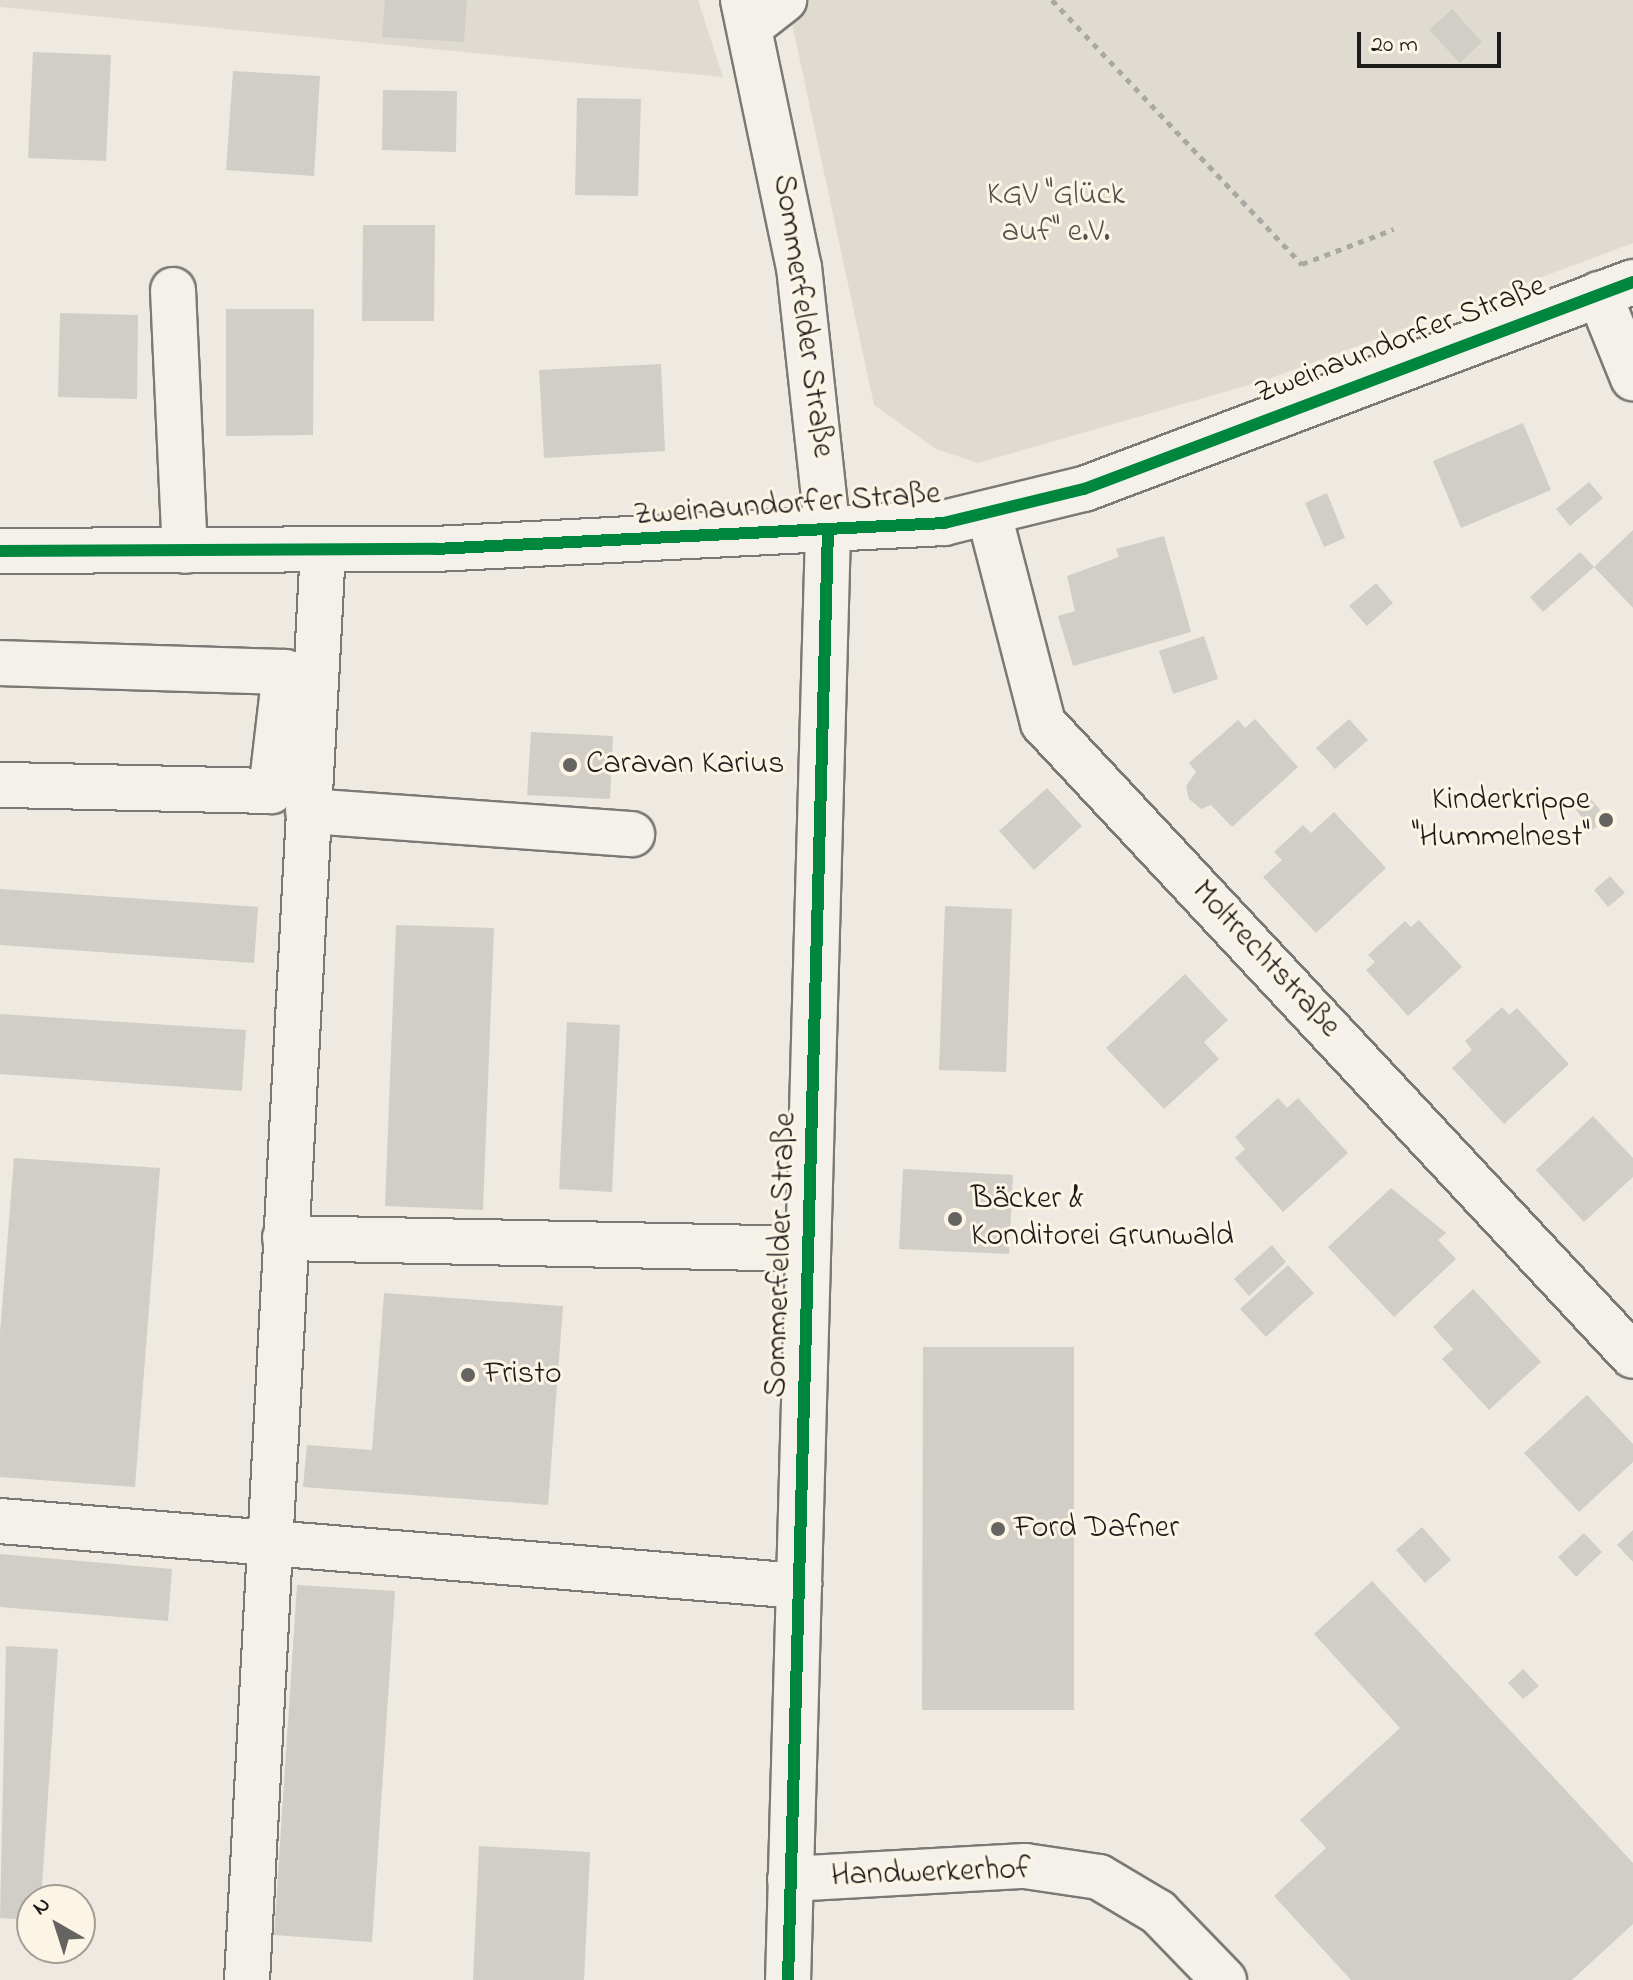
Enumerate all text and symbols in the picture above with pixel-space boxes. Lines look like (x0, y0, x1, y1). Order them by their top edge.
scale bar (1361, 16, 1505, 66)
text: 20 m (1371, 28, 1418, 63)
street label: Sommerfelder Straße (763, 172, 841, 460)
park label: KGV "Glück auf" e.V. (987, 178, 1125, 253)
street label: Zweinaundorfer Straße (1251, 268, 1551, 414)
street label: Zweinaundorfer Straße (632, 476, 942, 536)
place label: Caravan Karius (586, 746, 784, 784)
marker: Caravan Karius (561, 756, 579, 774)
place label: Kinderkrippe "Hummelnest" (1412, 783, 1590, 858)
marker: Kinderkrippe "Hummelnest" (1597, 811, 1615, 829)
street label: Moltrechtstraße (1182, 873, 1348, 1047)
street label: Sommerfelder Straße (758, 1112, 806, 1398)
place label: Bäcker & Konditorei Grunwald (971, 1182, 1234, 1257)
marker: Bäcker & Konditorei Grunwald (946, 1210, 964, 1228)
place label: Fristo (484, 1356, 562, 1394)
marker: Fristo (459, 1366, 477, 1384)
place label: Ford Dafner (1014, 1510, 1179, 1548)
marker: Ford Dafner (989, 1520, 1007, 1538)
street label: Handwerkerhof (830, 1851, 1032, 1897)
north arrow (16, 1884, 96, 1964)
text: N (26, 1890, 58, 1924)

